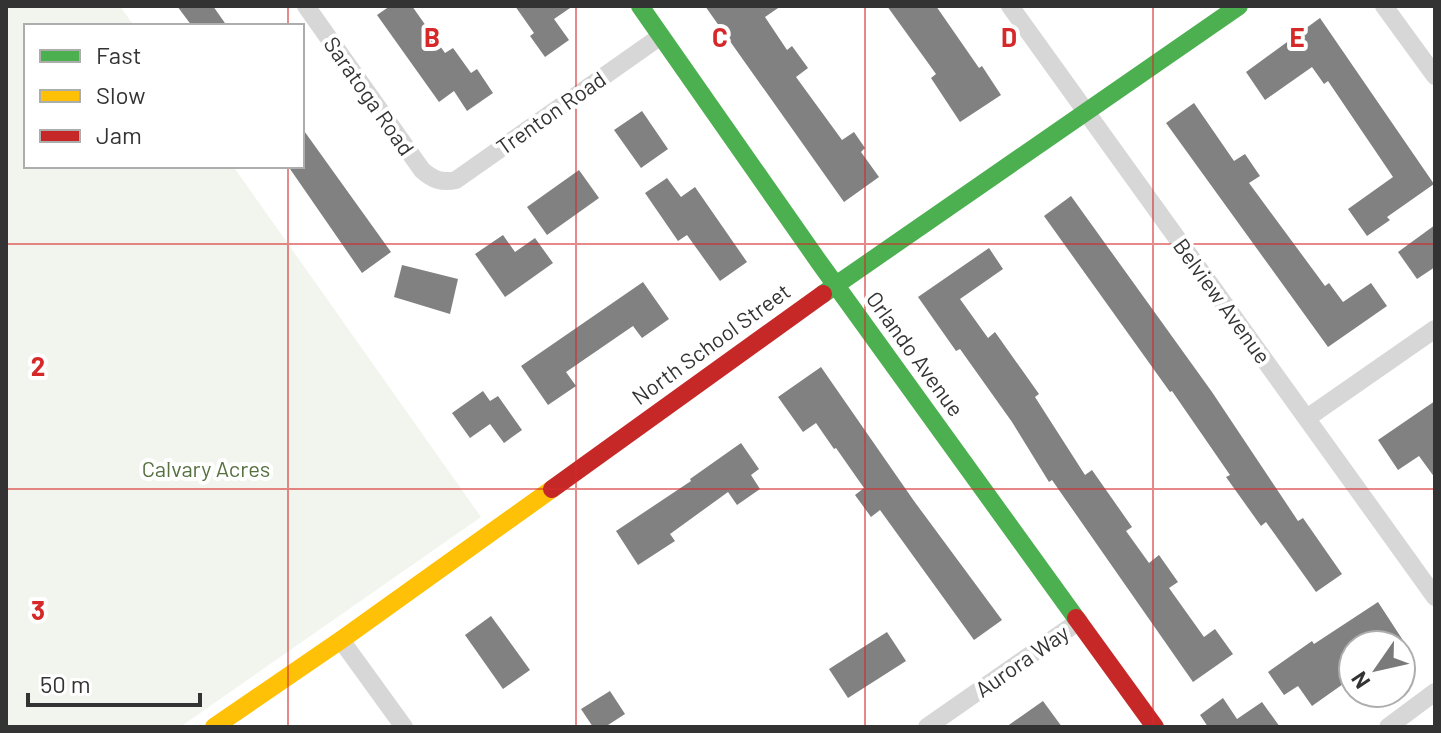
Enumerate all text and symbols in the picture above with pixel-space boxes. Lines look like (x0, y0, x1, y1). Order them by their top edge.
text: B (424, 21, 440, 52)
text: C (712, 21, 728, 52)
text: D (1001, 21, 1017, 52)
text: E (1289, 21, 1305, 52)
legend (24, 24, 304, 168)
street label: Saratoga Road (319, 31, 420, 160)
text: Fast (96, 40, 141, 69)
street label: Trenton Road (491, 65, 610, 159)
text: Slow (96, 80, 145, 109)
text: Jam (96, 120, 142, 149)
street label: Belview Avenue (1169, 233, 1277, 368)
street label: North School Street (626, 277, 794, 409)
street label: Orlando Avenue (862, 286, 970, 421)
text: 2 (31, 350, 45, 381)
park label: Calvary Acres (142, 455, 270, 481)
text: 3 (31, 594, 45, 625)
street label: Aurora Way (970, 619, 1073, 702)
north arrow (1337, 629, 1417, 709)
scale bar (28, 657, 200, 707)
text: N (1345, 667, 1374, 694)
text: 50 m (40, 669, 91, 698)

